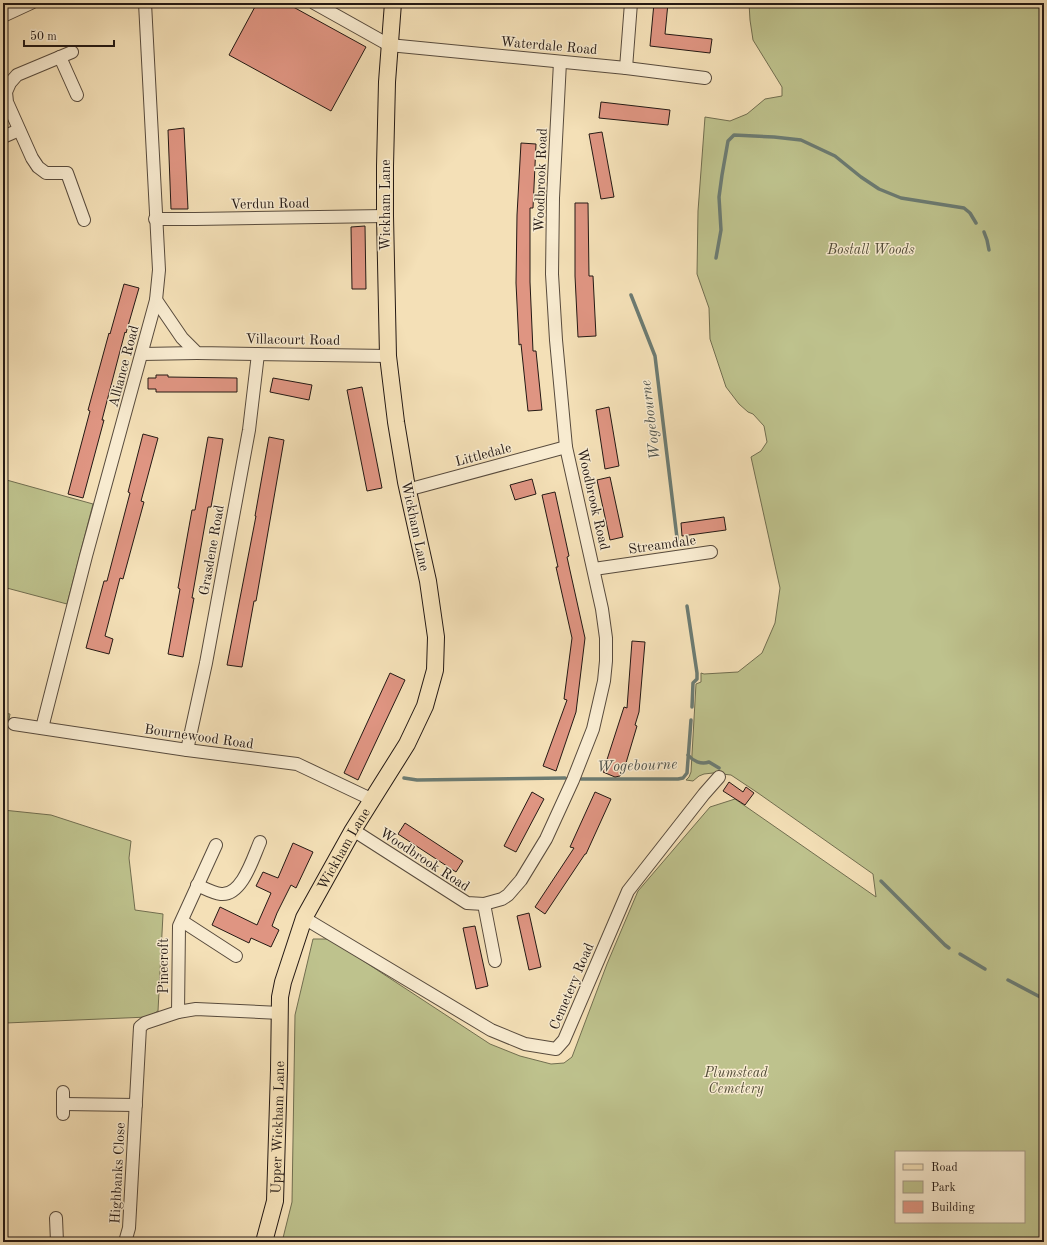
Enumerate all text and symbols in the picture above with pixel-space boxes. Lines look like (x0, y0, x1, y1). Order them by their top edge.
scale bar (24, 22, 114, 48)
text: 50 m (30, 30, 57, 43)
street label: Waterdale Road (500, 35, 598, 57)
street label: Woodbrook Road (532, 128, 550, 232)
street label: Wickham Lane (379, 159, 393, 251)
street label: Verdun Road (230, 196, 310, 212)
park label: Bostall Woods (826, 243, 915, 257)
street label: Alliance Road (106, 324, 142, 409)
street label: Villacourt Road (246, 332, 340, 348)
water label: Wogebourne (639, 379, 664, 461)
street label: Littledale (454, 441, 513, 469)
street label: Woodbrook Road (575, 447, 612, 551)
street label: Wickham Lane (399, 480, 431, 572)
street label: Grasdene Road (197, 504, 227, 597)
street label: Streamdale (627, 533, 697, 557)
street label: Bournewood Road (143, 722, 254, 752)
water label: Wogebourne (597, 758, 677, 775)
street label: Wickham Lane (315, 806, 373, 892)
street label: Woodbrook Road (377, 826, 472, 894)
street label: Pinecroft (157, 938, 171, 994)
street label: Cemetery Road (547, 941, 597, 1032)
street label: Upper Wickham Lane (269, 1061, 287, 1194)
park label: Plumstead Cemetery (703, 1066, 768, 1097)
street label: Highbanks Close (108, 1122, 128, 1224)
legend (895, 1151, 1025, 1223)
text: Road (931, 1162, 958, 1174)
text: Park (931, 1182, 956, 1194)
text: Building (931, 1202, 975, 1214)

